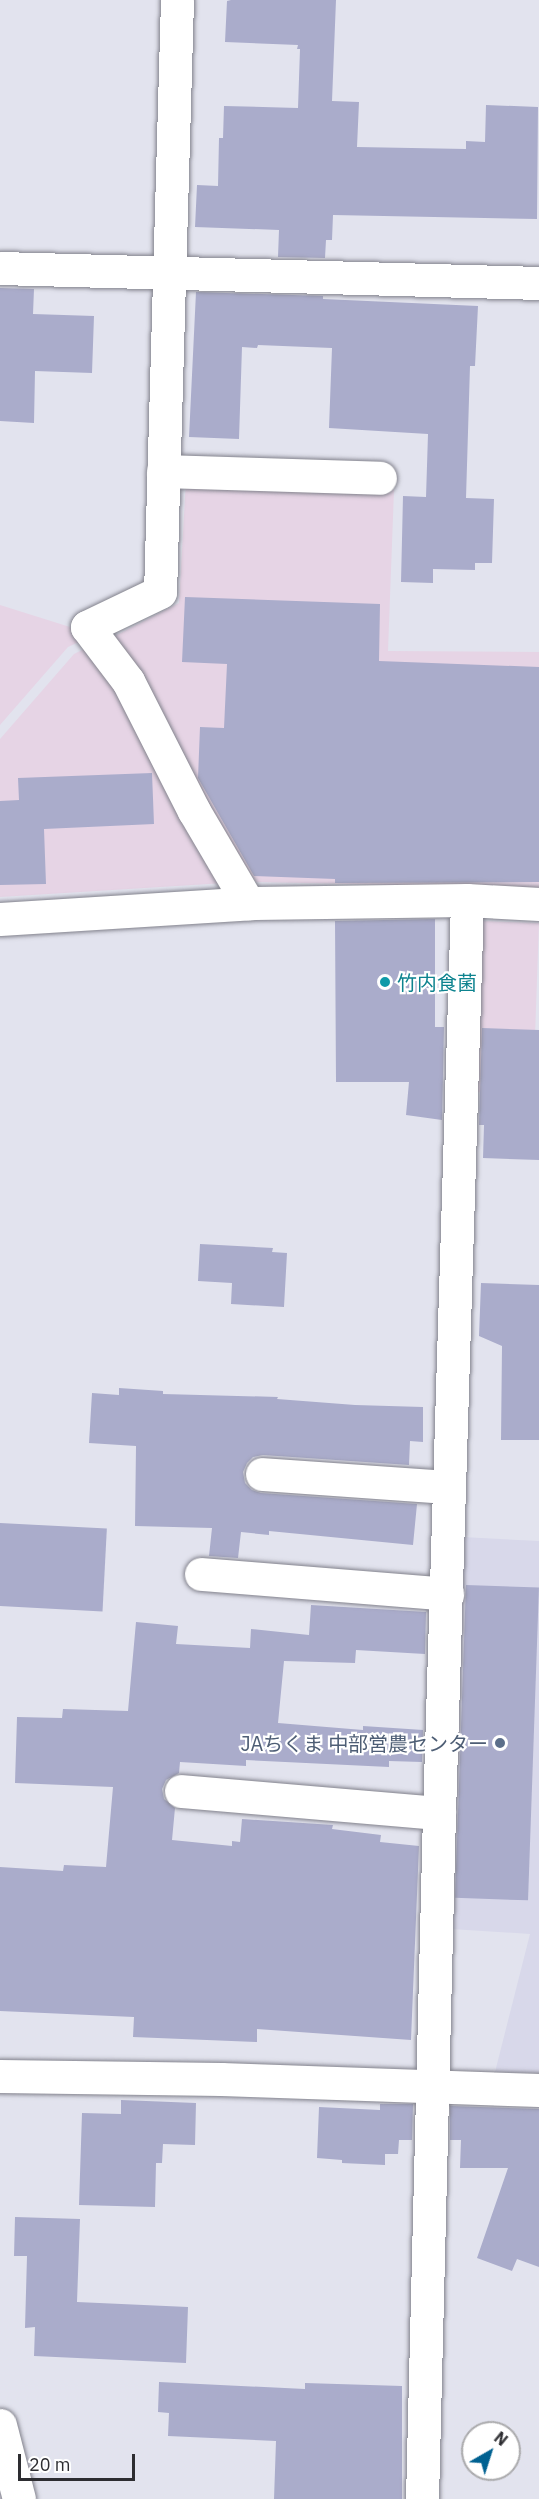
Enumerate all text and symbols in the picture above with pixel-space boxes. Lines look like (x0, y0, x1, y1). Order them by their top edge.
place label: 竹内食菌 (397, 970, 477, 994)
marker: 竹内食菌 (378, 975, 392, 989)
place label: JAちくま 中部営農センター (240, 1731, 488, 1755)
marker: JAちくま 中部営農センター (493, 1736, 507, 1750)
north arrow (461, 2421, 521, 2481)
text: N (490, 2427, 512, 2450)
scale bar (21, 2442, 138, 2480)
text: 20 m (29, 2453, 71, 2476)

